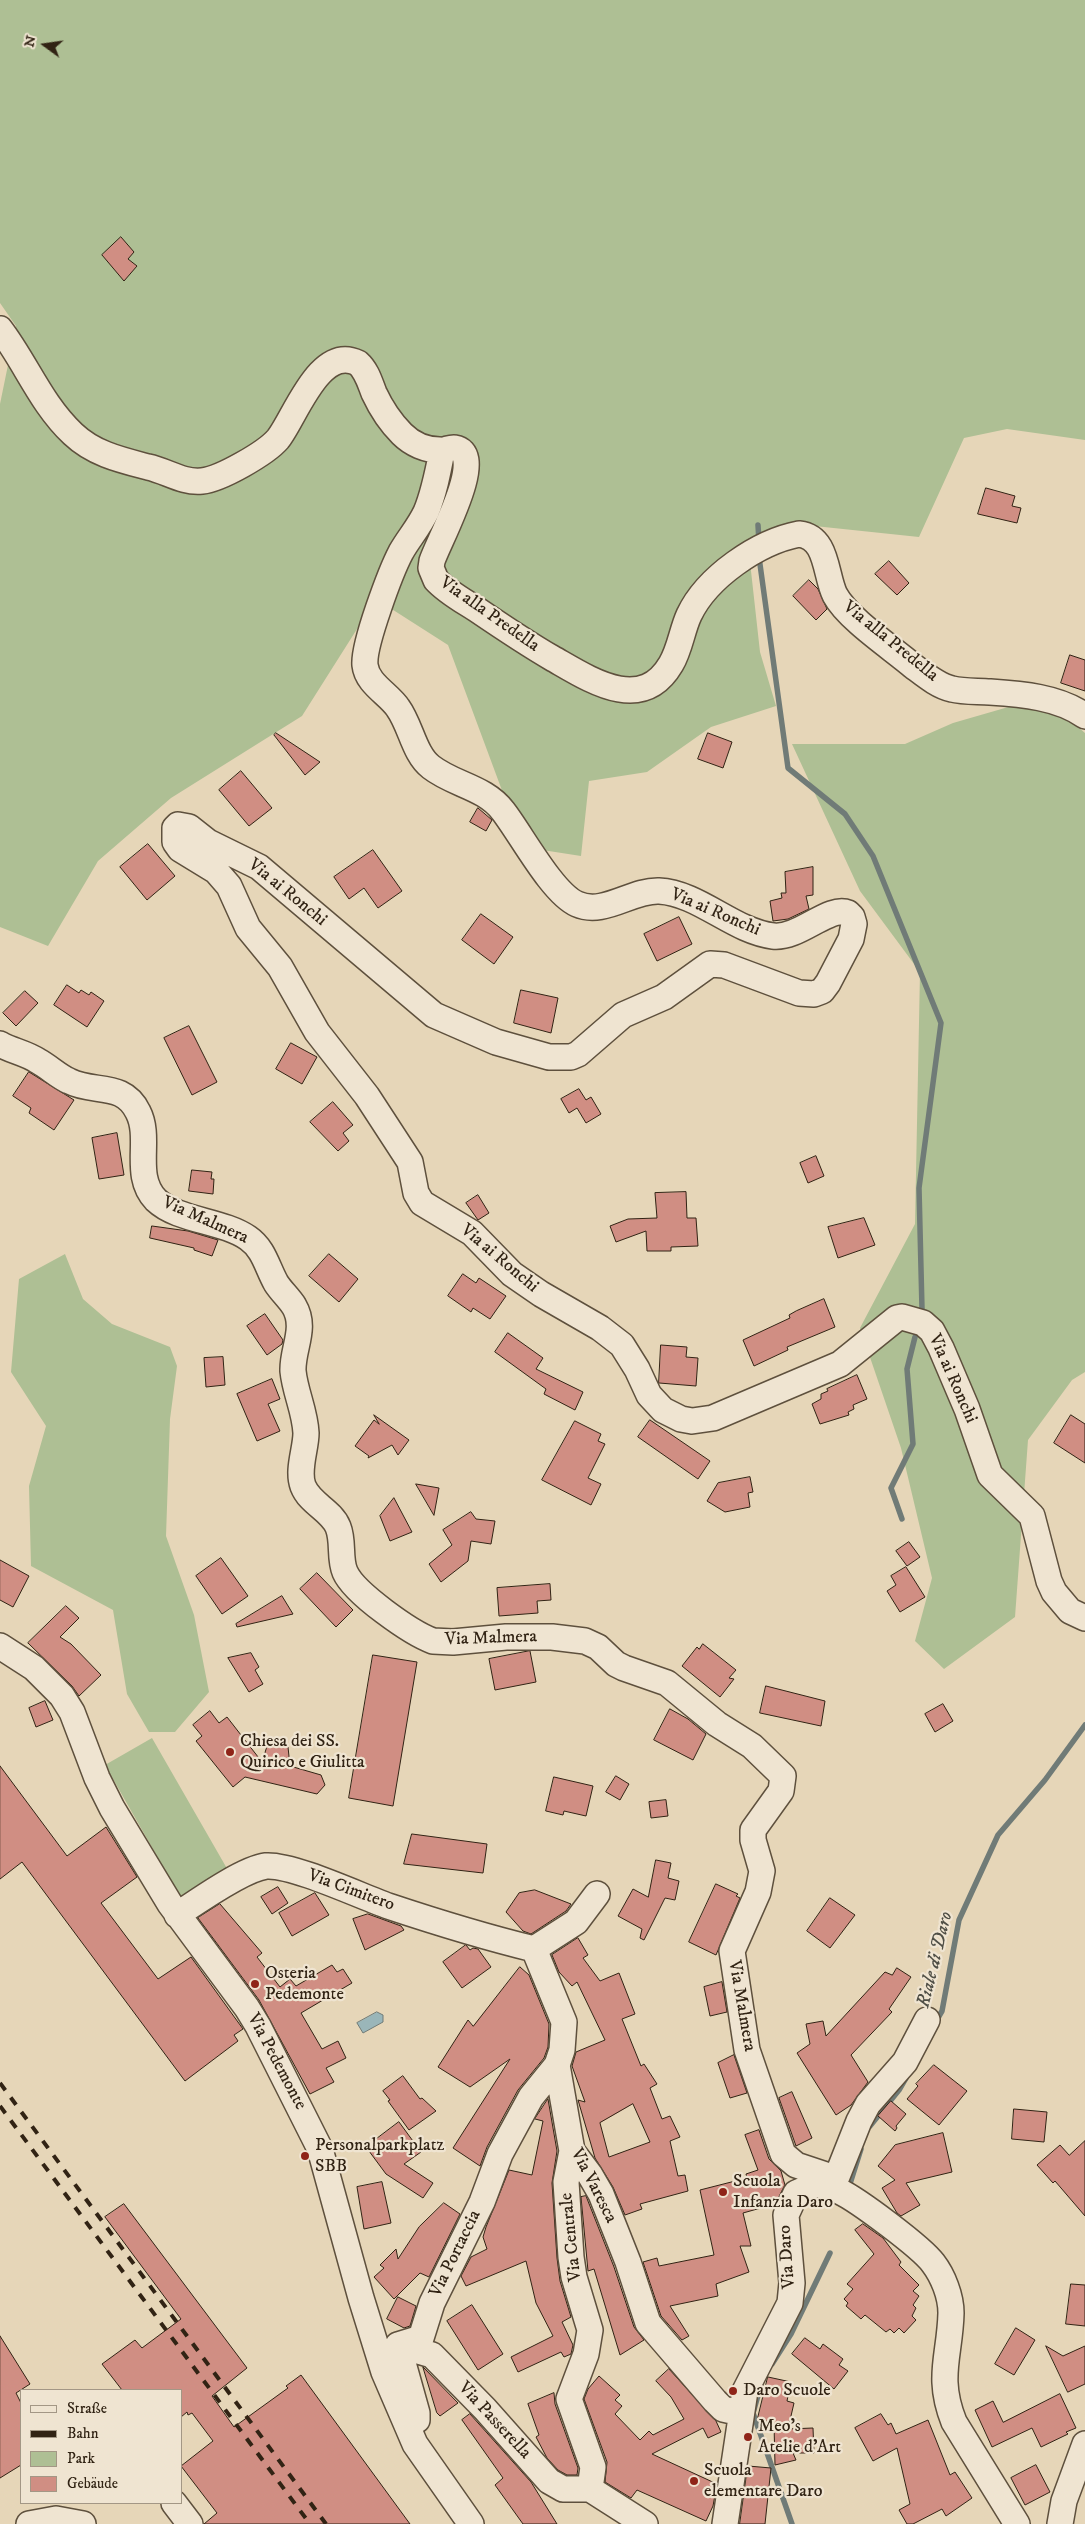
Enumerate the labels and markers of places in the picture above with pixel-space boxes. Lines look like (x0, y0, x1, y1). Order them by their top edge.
place label: Chiesa dei SS. Quirico e Giulitta (240, 1731, 365, 1774)
marker: Chiesa dei SS. Quirico e Giulitta (224, 1746, 236, 1758)
place label: Osteria Pedemonte (265, 1963, 344, 2006)
marker: Osteria Pedemonte (249, 1978, 261, 1990)
place label: Personalparkplatz SBB (315, 2135, 444, 2178)
marker: Personalparkplatz SBB (299, 2150, 311, 2162)
place label: Scuola Infanzia Daro (733, 2171, 833, 2214)
marker: Scuola Infanzia Daro (717, 2186, 729, 2198)
place label: Daro Scuole (743, 2380, 831, 2402)
marker: Daro Scuole (727, 2385, 739, 2397)
place label: Meo's Atelie d'Art (758, 2416, 841, 2458)
marker: Meo's Atelie d'Art (742, 2431, 754, 2443)
place label: Scuola elementare Daro (704, 2460, 822, 2502)
marker: Scuola elementare Daro (688, 2475, 700, 2487)

